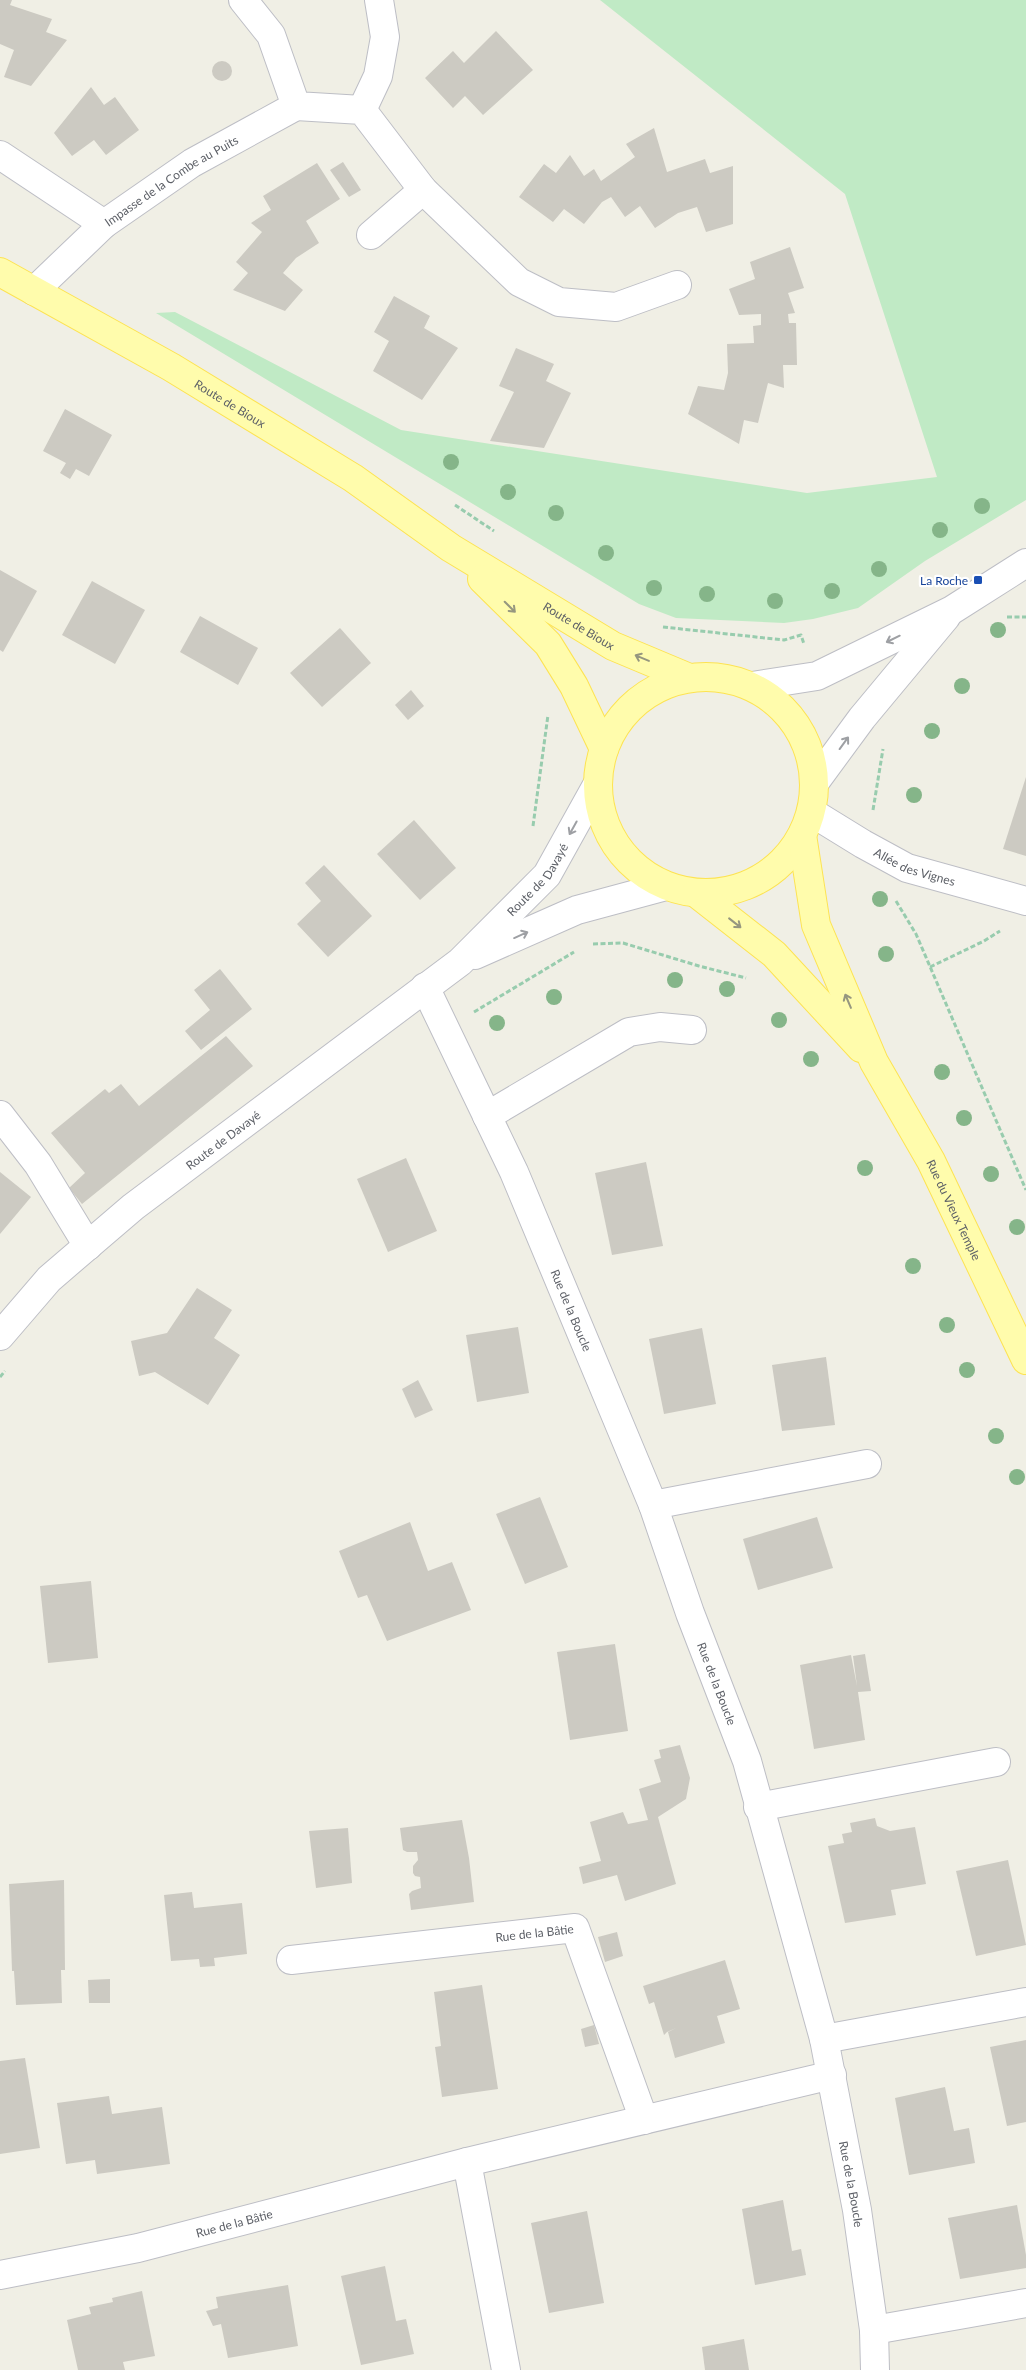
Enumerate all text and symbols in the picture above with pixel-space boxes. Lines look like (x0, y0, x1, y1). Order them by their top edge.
street label: Impasse de la Combe au Puits (101, 132, 241, 229)
street label: Route de Bioux (192, 376, 269, 431)
place label: La Roche (920, 573, 968, 588)
marker: La Roche (972, 574, 984, 586)
street label: Route de Bioux (541, 598, 618, 653)
one-way arrow (504, 601, 516, 613)
one-way arrow (885, 634, 900, 644)
one-way arrow (635, 653, 650, 663)
one-way arrow (839, 736, 849, 750)
one-way arrow (568, 820, 578, 835)
street label: Route de Davayé (503, 840, 571, 919)
street label: Allée des Vignes (872, 844, 957, 889)
one-way arrow (728, 918, 741, 929)
one-way arrow (513, 929, 528, 939)
one-way arrow (843, 994, 853, 1009)
street label: Route de Davayé (182, 1107, 263, 1173)
street label: Rue du Vieux Temple (924, 1157, 985, 1263)
street label: Rue de la Boucle (548, 1267, 595, 1353)
street label: Rue de la Boucle (694, 1640, 740, 1727)
street label: Rue de la Bâtie (494, 1921, 574, 1944)
street label: Rue de la Boucle (836, 2140, 867, 2228)
street label: Rue de la Bâtie (194, 2206, 274, 2240)

